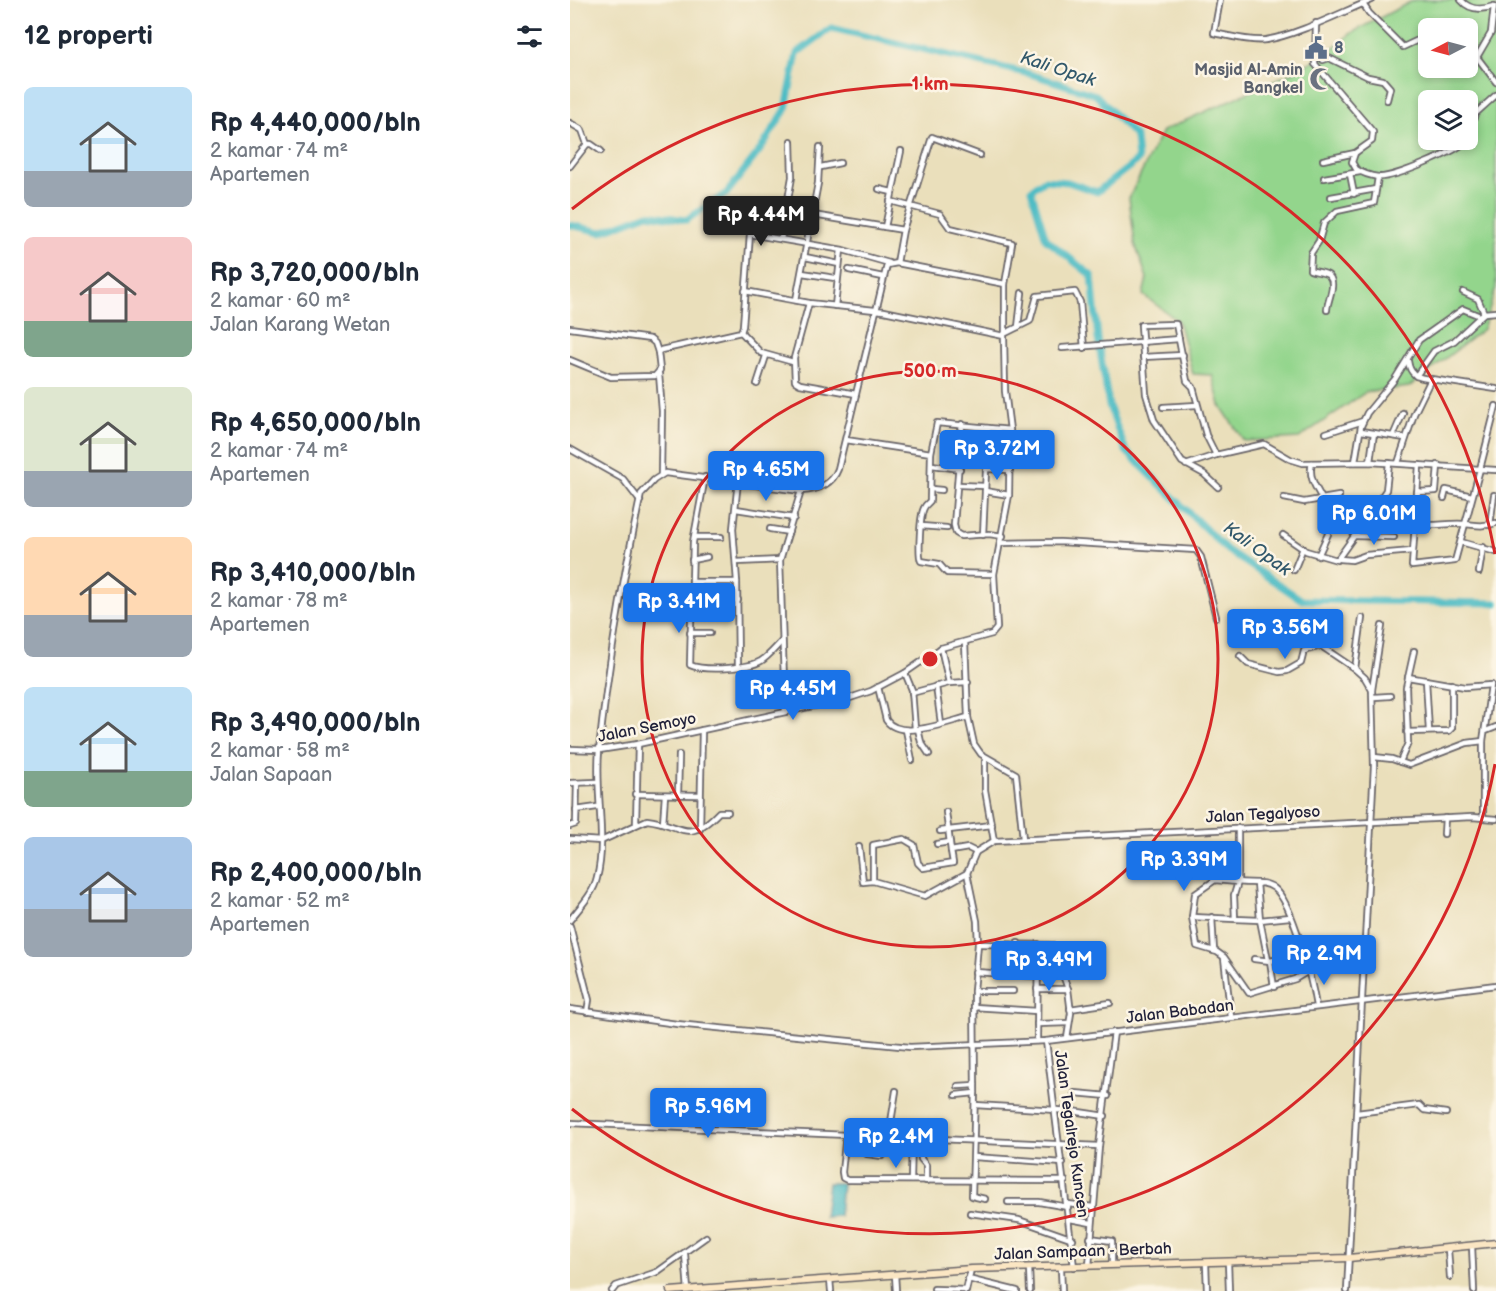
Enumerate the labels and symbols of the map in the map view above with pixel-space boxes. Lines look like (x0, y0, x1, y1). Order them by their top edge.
north arrow (1418, 18, 1478, 78)
public building icon: 8 (1303, 35, 1329, 61)
place label: 8 (1334, 39, 1344, 58)
water label: Kali Opak (1018, 47, 1099, 91)
place label: Masjid Al-Amin Bangkel (1194, 61, 1303, 98)
mosque icon: Masjid Al-Amin Bangkel (1308, 66, 1334, 92)
text: 1 km (911, 74, 949, 95)
pin: Rp 4.44M (699, 196, 823, 247)
text: 500 m (903, 361, 957, 382)
pin: Rp 3.72M (935, 430, 1059, 481)
pin: Rp 4.65M (704, 451, 828, 502)
pin: Rp 6.01M (1312, 495, 1436, 546)
water label: Kali Opak (1219, 518, 1296, 581)
pin: Rp 3.41M (617, 583, 741, 634)
pin: Rp 3.56M (1223, 609, 1347, 660)
centre of rings (920, 649, 940, 669)
pin: Rp 4.45M (731, 670, 855, 721)
street label: Jalan Semoyo (596, 709, 698, 747)
street label: Jalan Tegalyoso (1205, 803, 1321, 827)
pin: Rp 3.39M (1122, 841, 1246, 892)
pin: Rp 2.9M (1269, 935, 1379, 986)
pin: Rp 3.49M (987, 941, 1111, 992)
street label: Jalan Babadan (1125, 996, 1235, 1028)
street label: Jalan Tegalrejo Kuncen (1050, 1049, 1092, 1219)
pin: Rp 5.96M (646, 1088, 770, 1139)
pin: Rp 2.4M (841, 1118, 951, 1169)
street label: Jalan Sampaan - Berbah (994, 1239, 1172, 1265)

